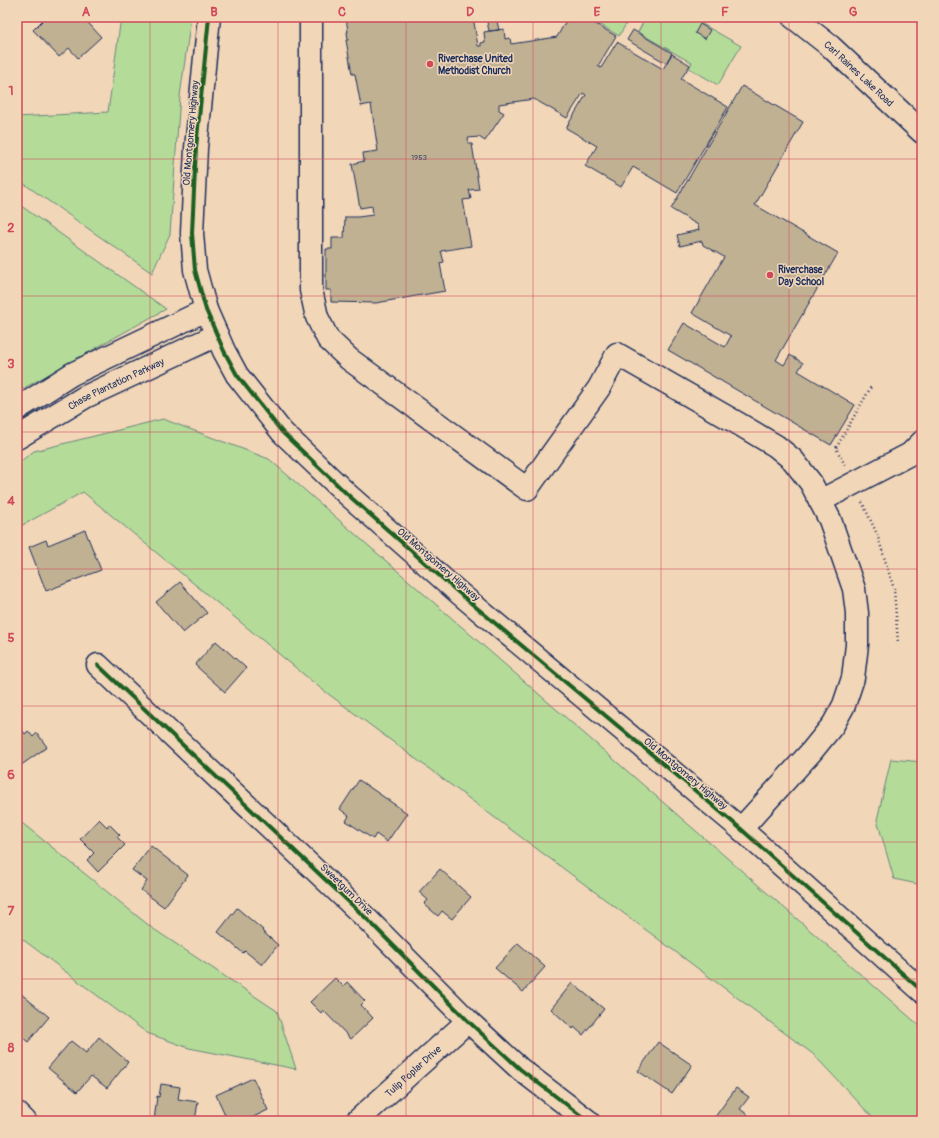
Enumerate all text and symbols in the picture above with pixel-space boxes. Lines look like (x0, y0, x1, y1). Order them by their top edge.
text: A (82, 4, 91, 20)
text: B (210, 4, 218, 20)
text: C (338, 4, 346, 20)
text: D (466, 4, 474, 20)
text: E (594, 4, 601, 20)
text: F (721, 4, 729, 20)
text: G (849, 4, 858, 20)
street label: Carl Raines Lake Road (821, 39, 896, 109)
place label: Riverchase United Methodist Church (438, 53, 513, 77)
marker: Riverchase United Methodist Church (425, 59, 435, 69)
street label: Old Montgomery Highway (180, 79, 202, 186)
text: 1 (8, 83, 14, 99)
house number: 1953 (411, 153, 428, 162)
text: 2 (7, 220, 15, 236)
place label: Riverchase Day School (778, 264, 824, 288)
marker: Riverchase Day School (765, 270, 775, 280)
street label: Chase Plantation Parkway (66, 355, 167, 413)
text: 3 (7, 356, 15, 372)
text: 4 (7, 493, 15, 509)
street label: Old Montgomery Highway (395, 526, 483, 604)
text: 5 (7, 630, 15, 646)
street label: Old Montgomery Highway (641, 735, 730, 813)
text: 6 (7, 767, 15, 783)
street label: Sweetgum Drive (317, 862, 375, 918)
text: 7 (8, 903, 15, 919)
text: 8 (8, 1040, 15, 1056)
street label: Tulip Poplar Drive (383, 1043, 444, 1100)

